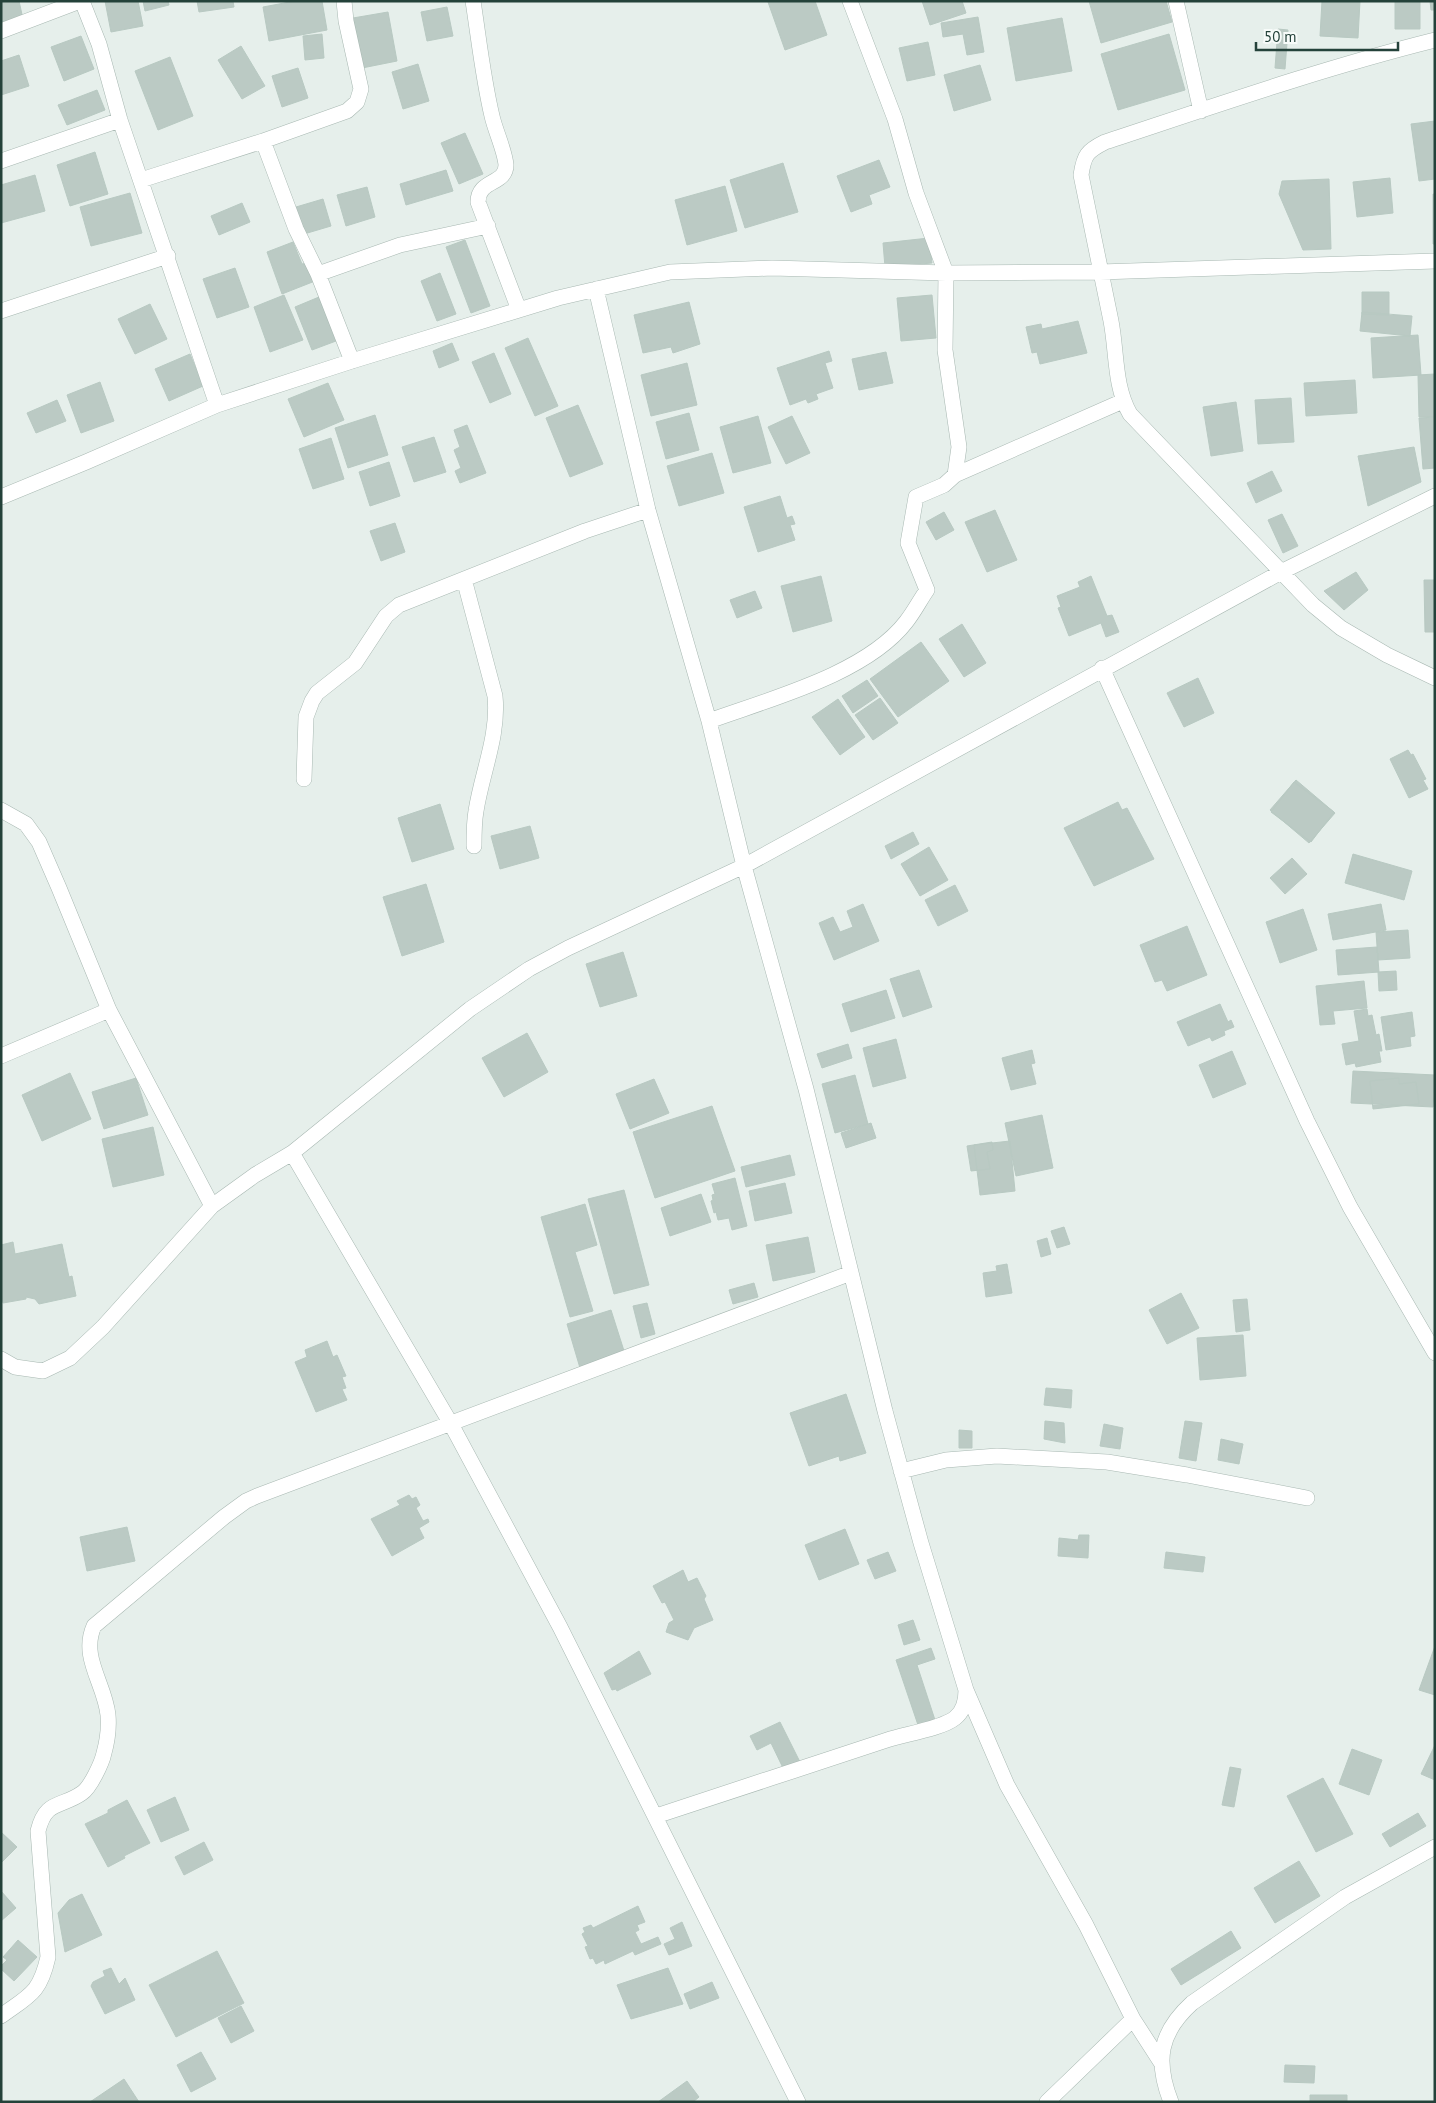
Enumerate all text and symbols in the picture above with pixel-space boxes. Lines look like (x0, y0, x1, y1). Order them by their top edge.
scale bar (1256, 20, 1398, 52)
text: 50 m (1264, 27, 1297, 46)

